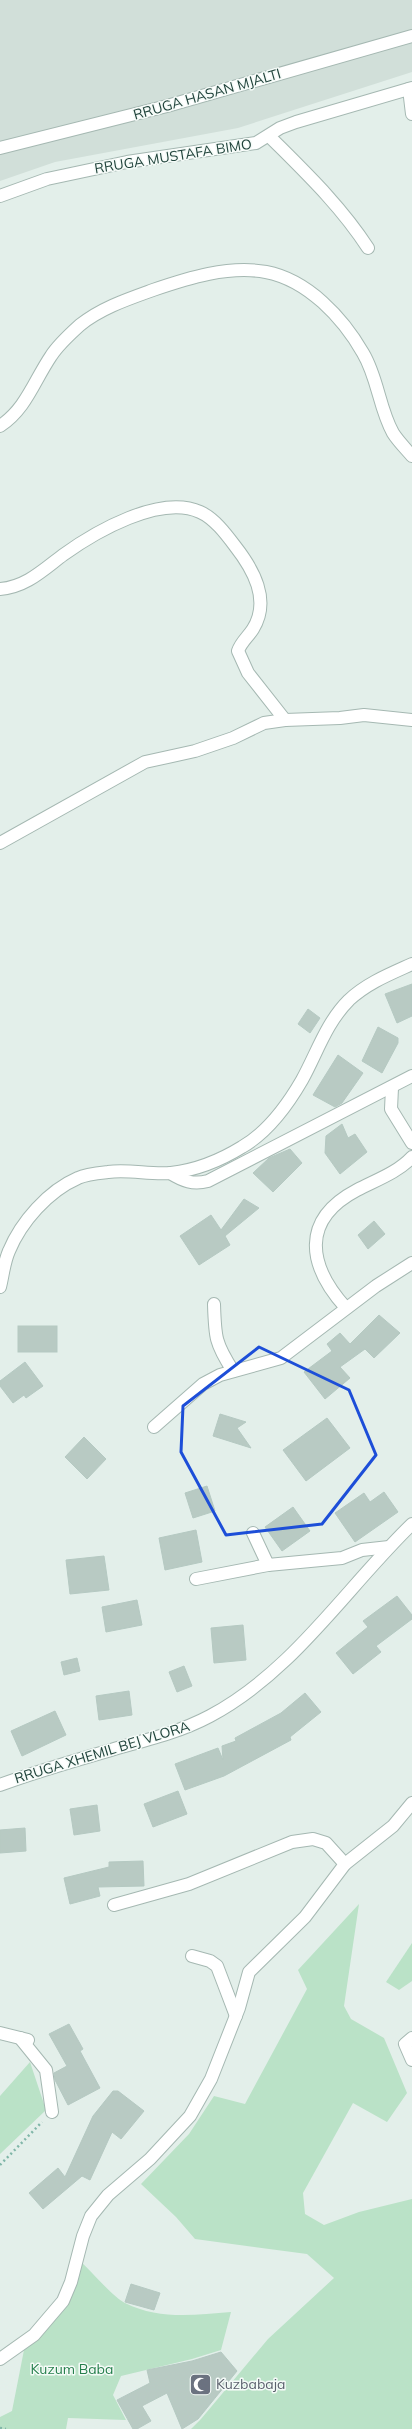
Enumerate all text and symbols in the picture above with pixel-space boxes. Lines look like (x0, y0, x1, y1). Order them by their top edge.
street label: RRUGA HASAN MJALTI (131, 64, 283, 124)
street label: RRUGA MUSTAFA BIMO (93, 135, 253, 177)
street label: RRUGA XHEMIL BEJ VLORA (12, 1717, 192, 1787)
park label: Kuzum Baba (31, 2360, 113, 2378)
mosque icon: Kuzbabaja (187, 2371, 213, 2397)
place label: Kuzbabaja (216, 2375, 285, 2393)

